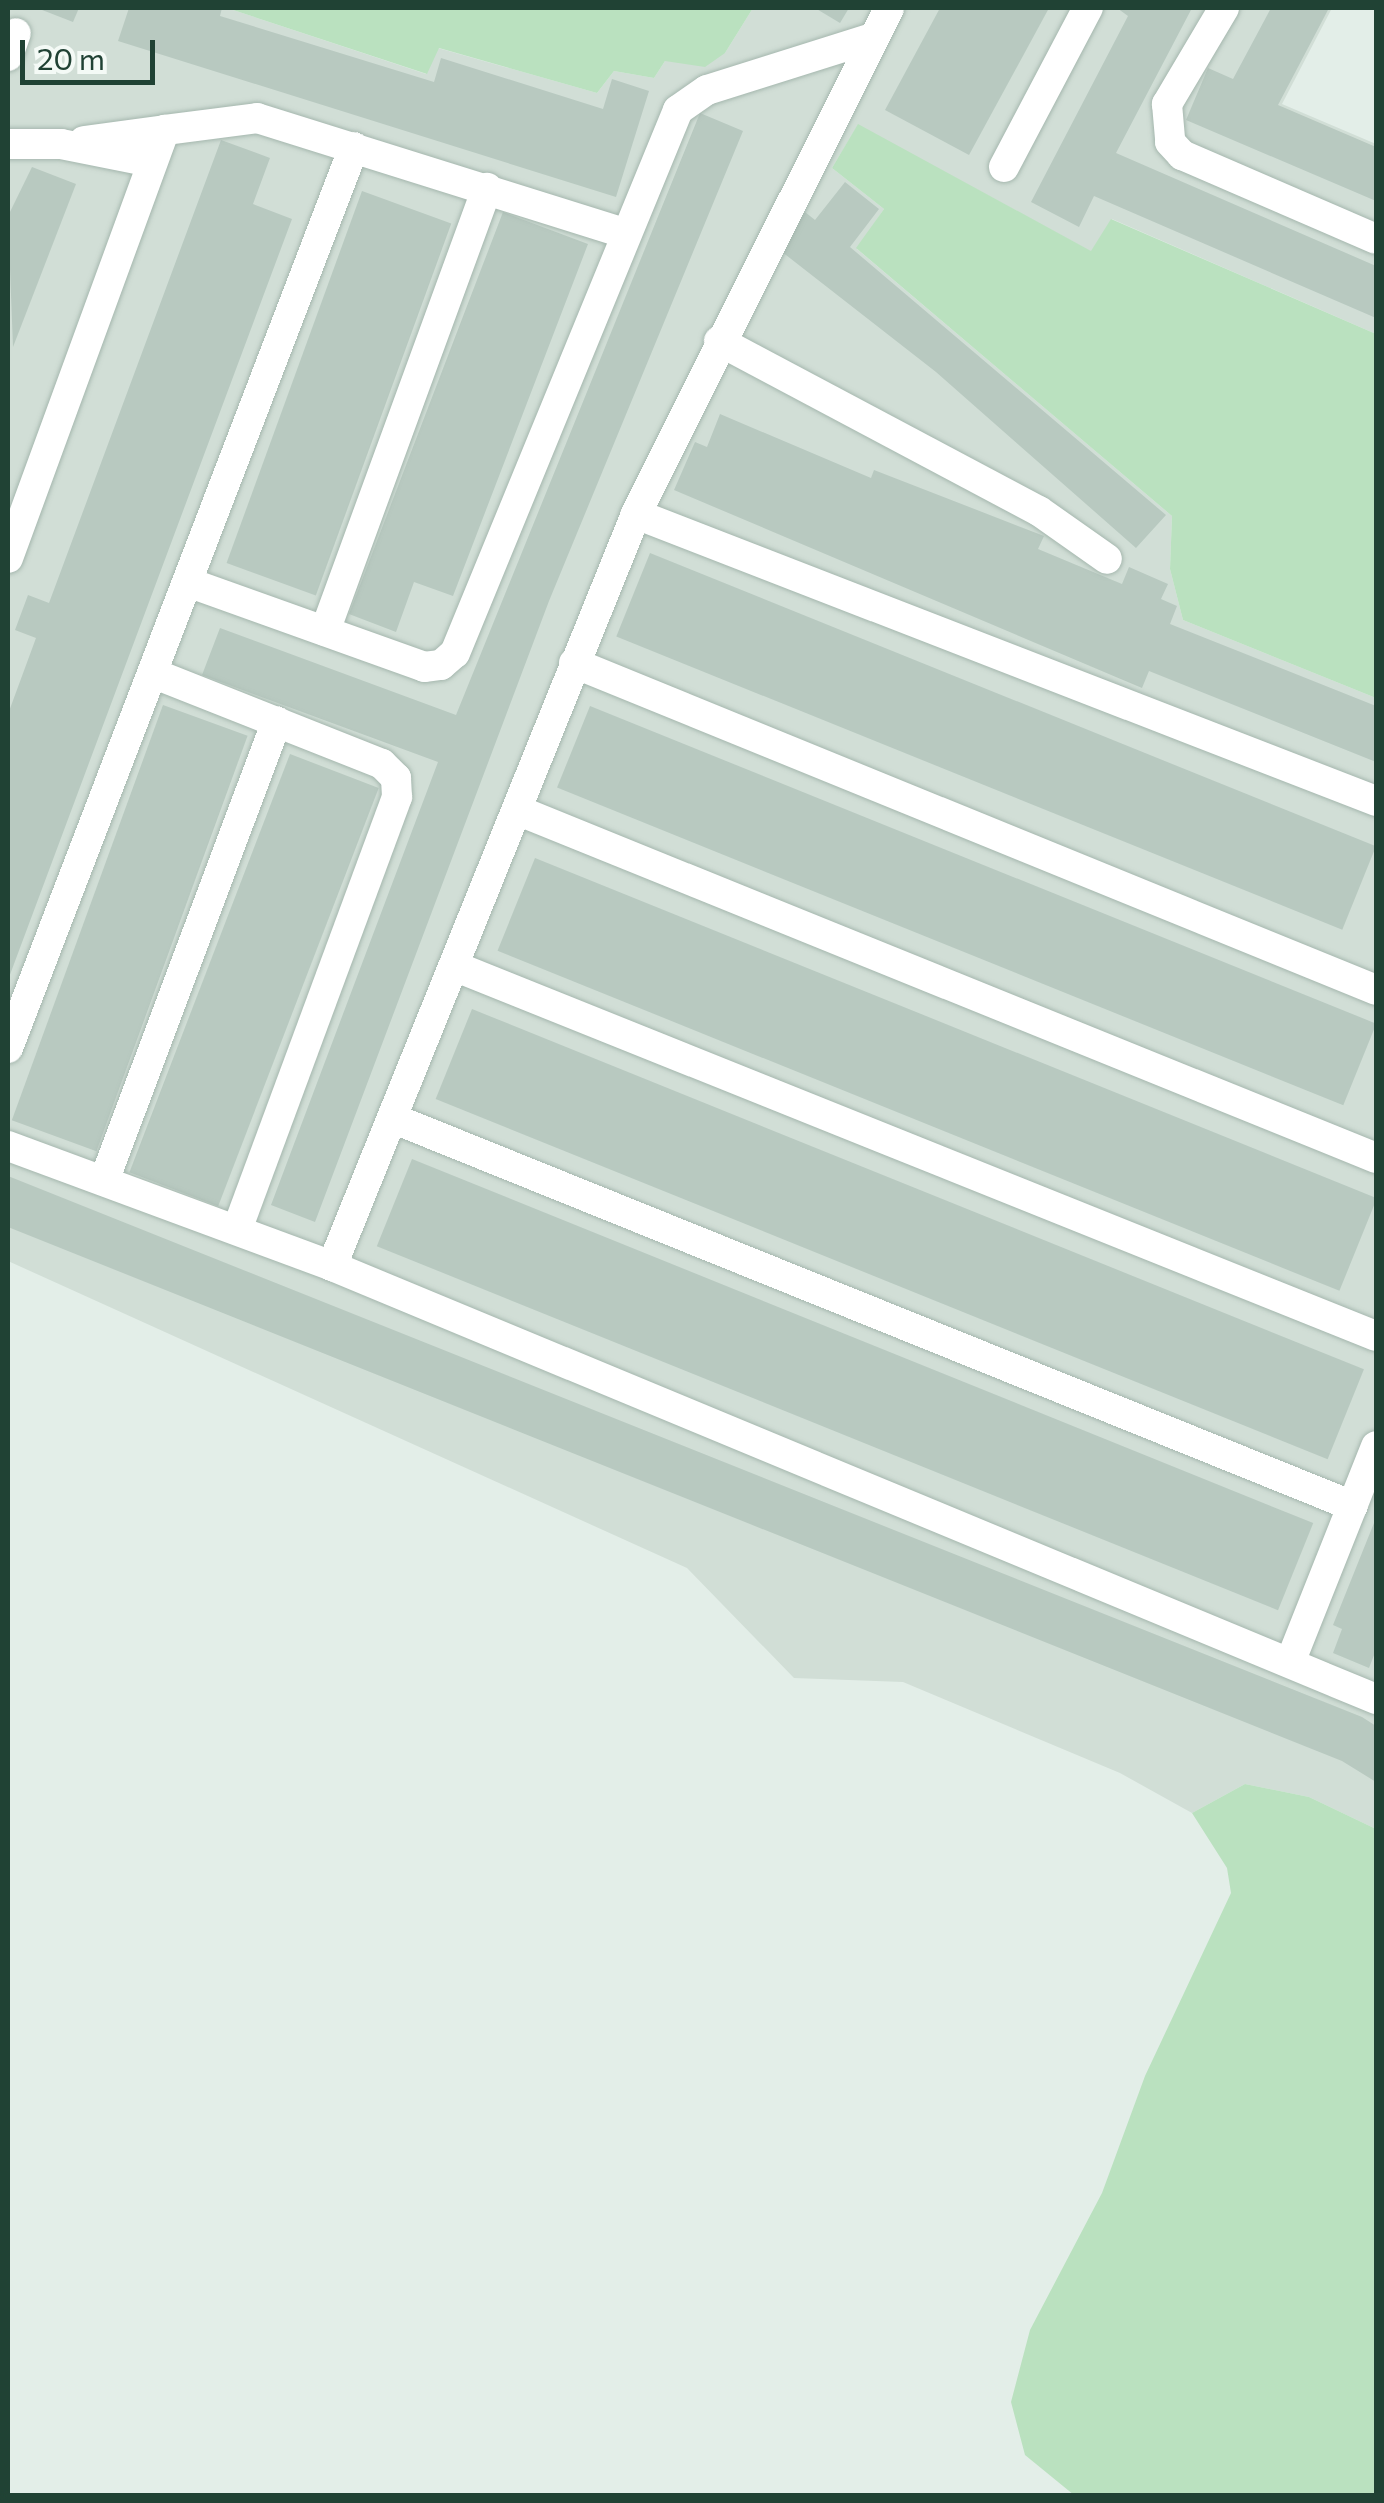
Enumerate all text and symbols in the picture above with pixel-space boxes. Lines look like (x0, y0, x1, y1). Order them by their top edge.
scale bar (25, 20, 160, 82)
text: 20 m (37, 39, 105, 76)

